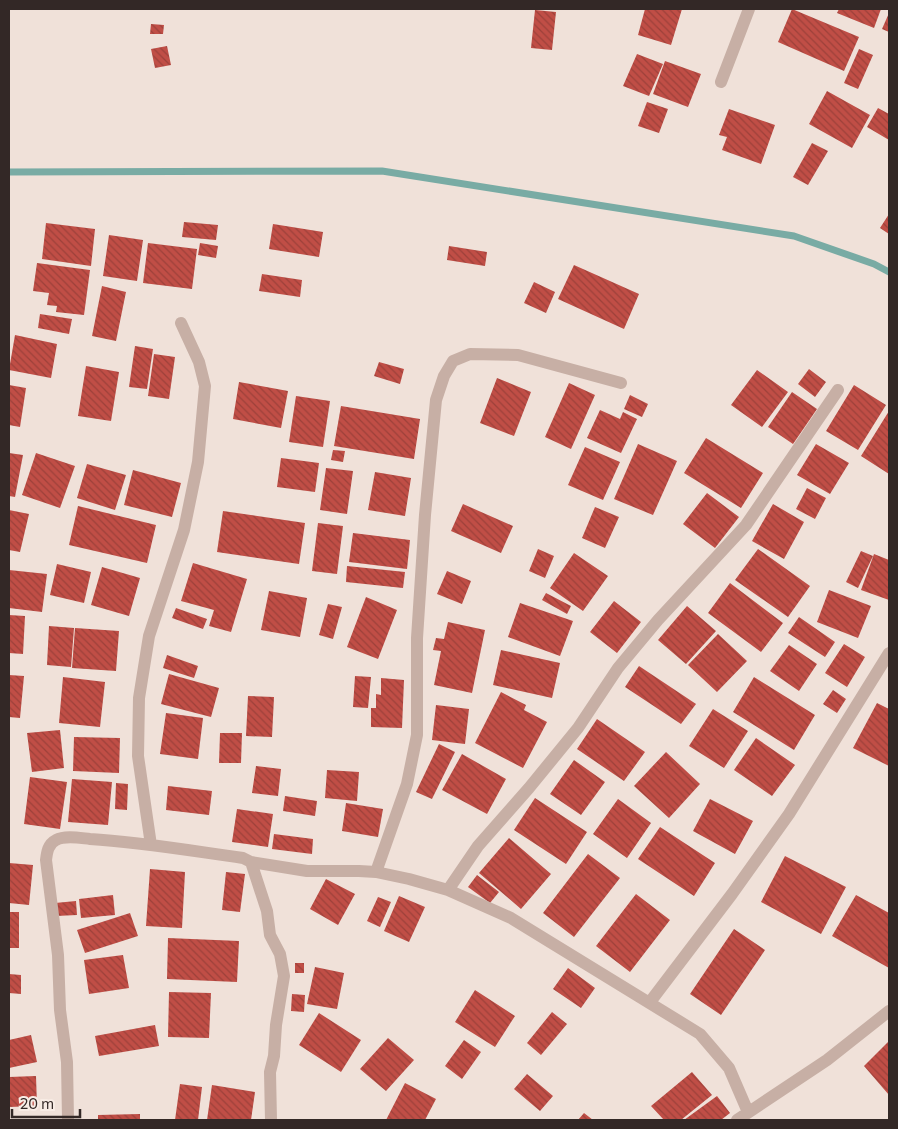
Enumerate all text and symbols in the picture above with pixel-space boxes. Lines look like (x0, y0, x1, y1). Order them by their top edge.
scale bar (12, 1086, 80, 1118)
text: 20 m (20, 1094, 54, 1112)

